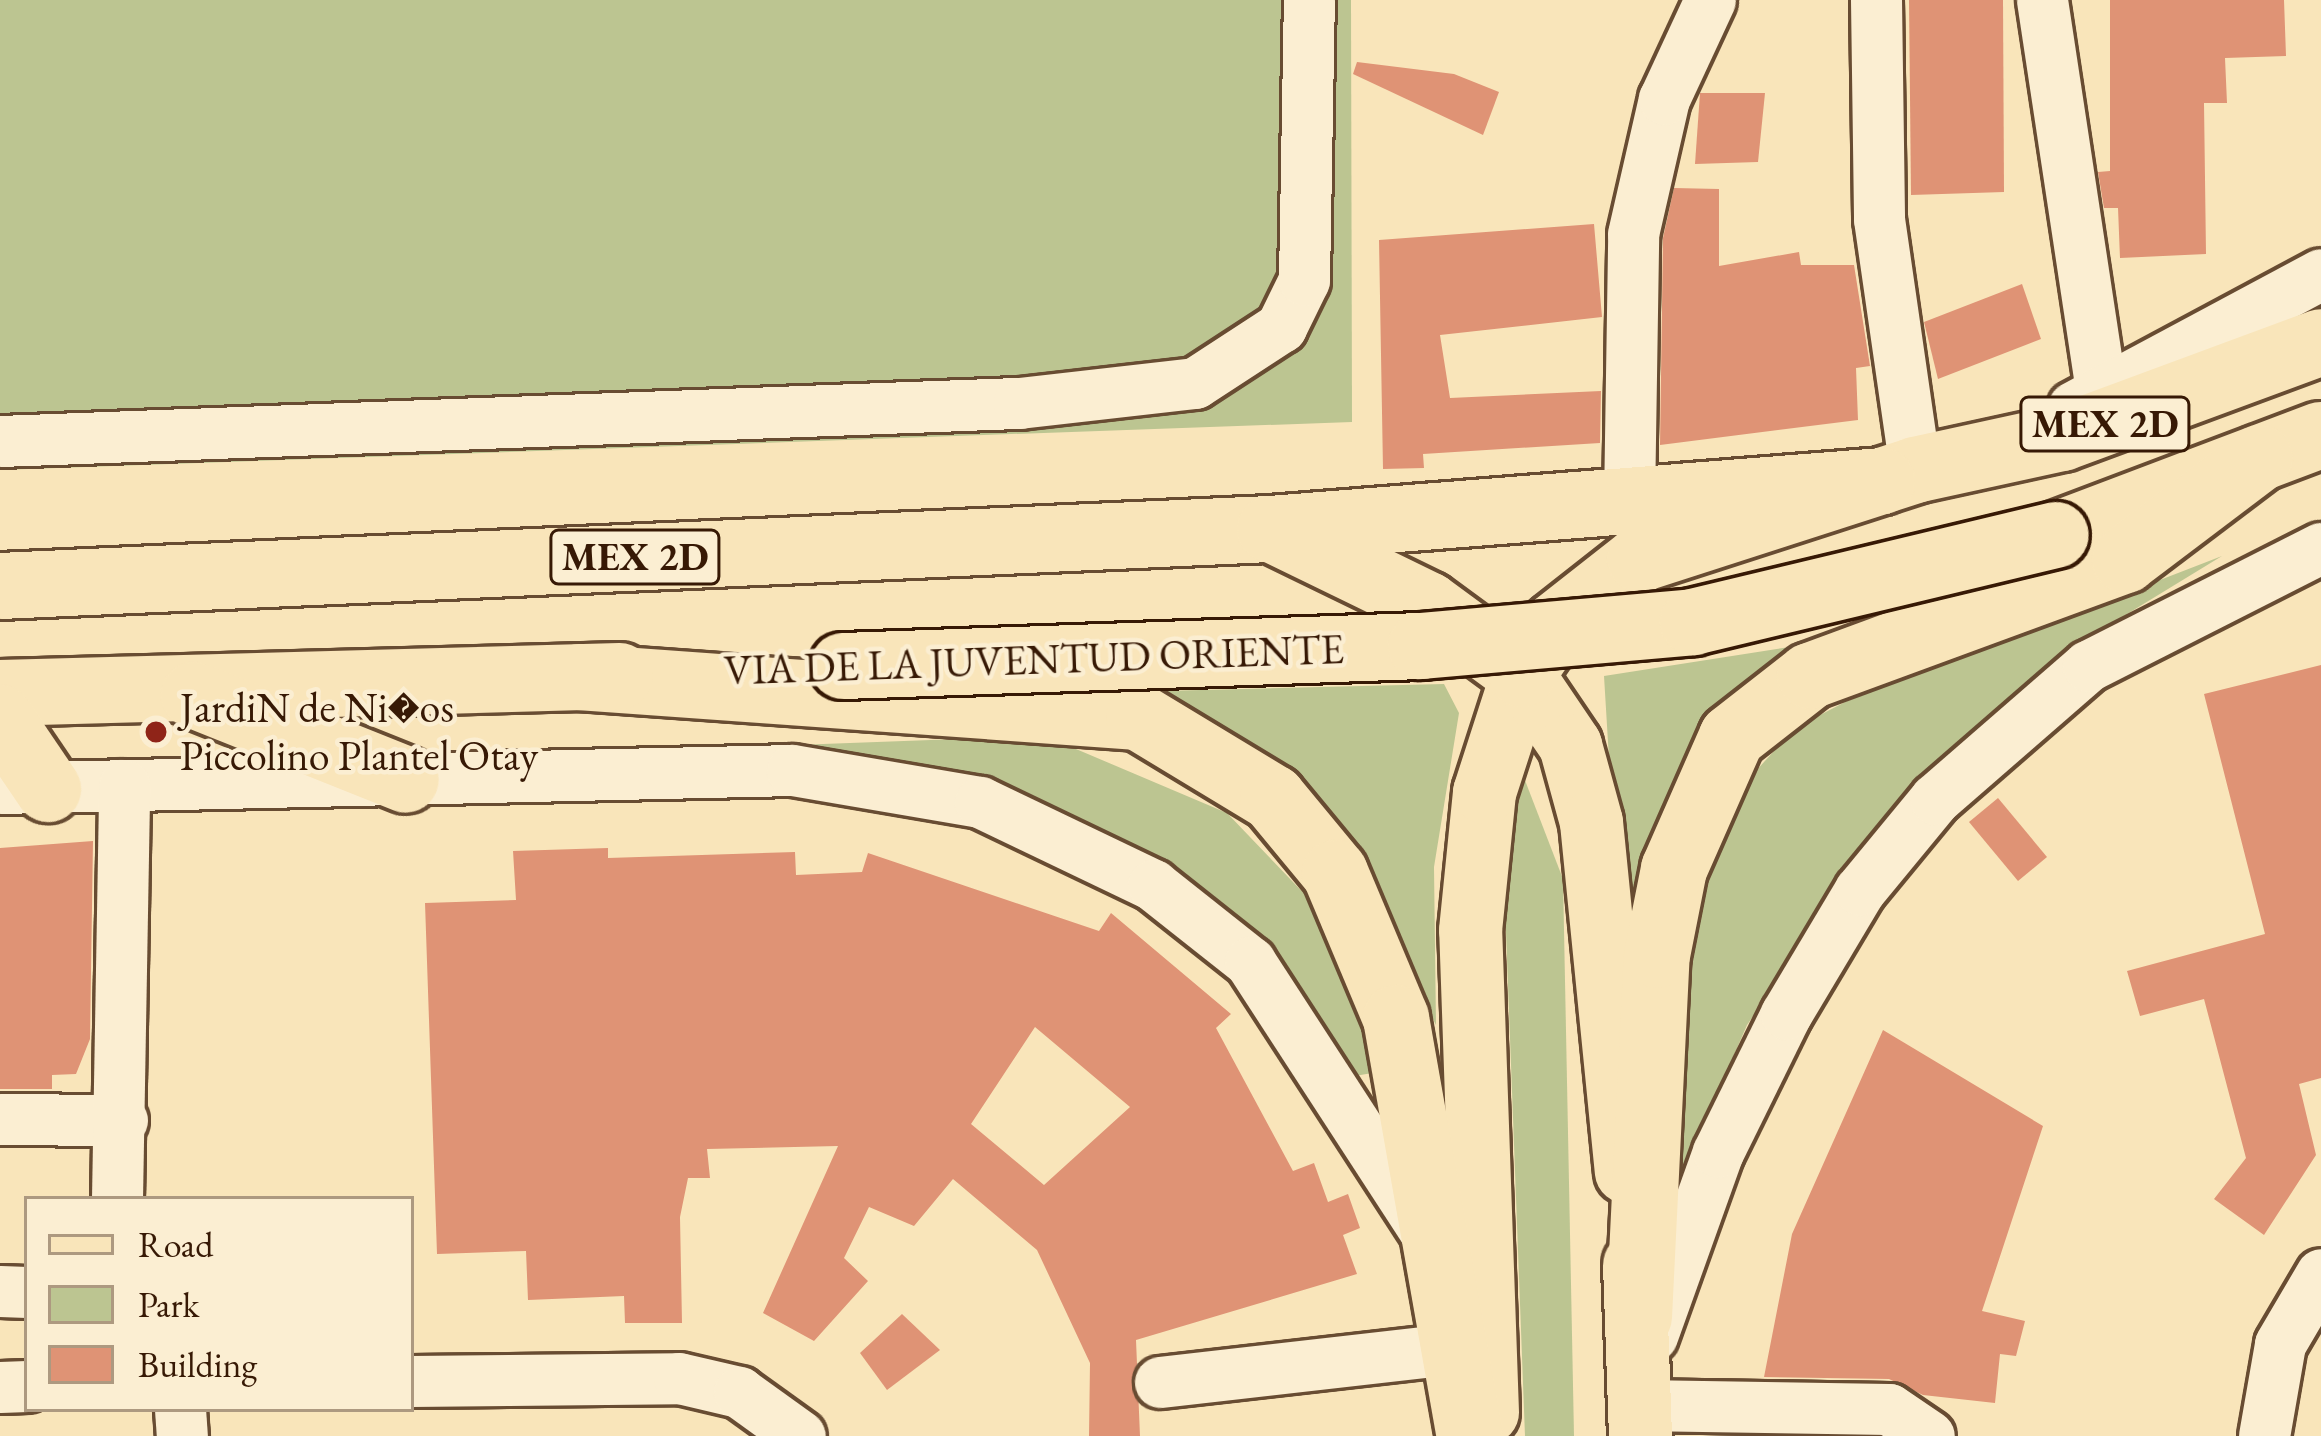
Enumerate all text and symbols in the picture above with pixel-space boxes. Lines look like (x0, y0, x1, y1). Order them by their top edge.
road number: MEX 2D (2018, 391, 2192, 457)
road number: MEX 2D (548, 524, 722, 590)
street label: VIA DE LA JUVENTUD ORIENTE (723, 624, 1345, 696)
place label: JardiN de Ni�os Piccolino Plantel Otay (180, 683, 538, 782)
marker: JardiN de Ni�os Piccolino Plantel Otay (143, 719, 169, 745)
legend (24, 1196, 414, 1412)
text: Road (138, 1221, 213, 1268)
text: Park (138, 1281, 199, 1328)
text: Building (138, 1341, 257, 1388)

